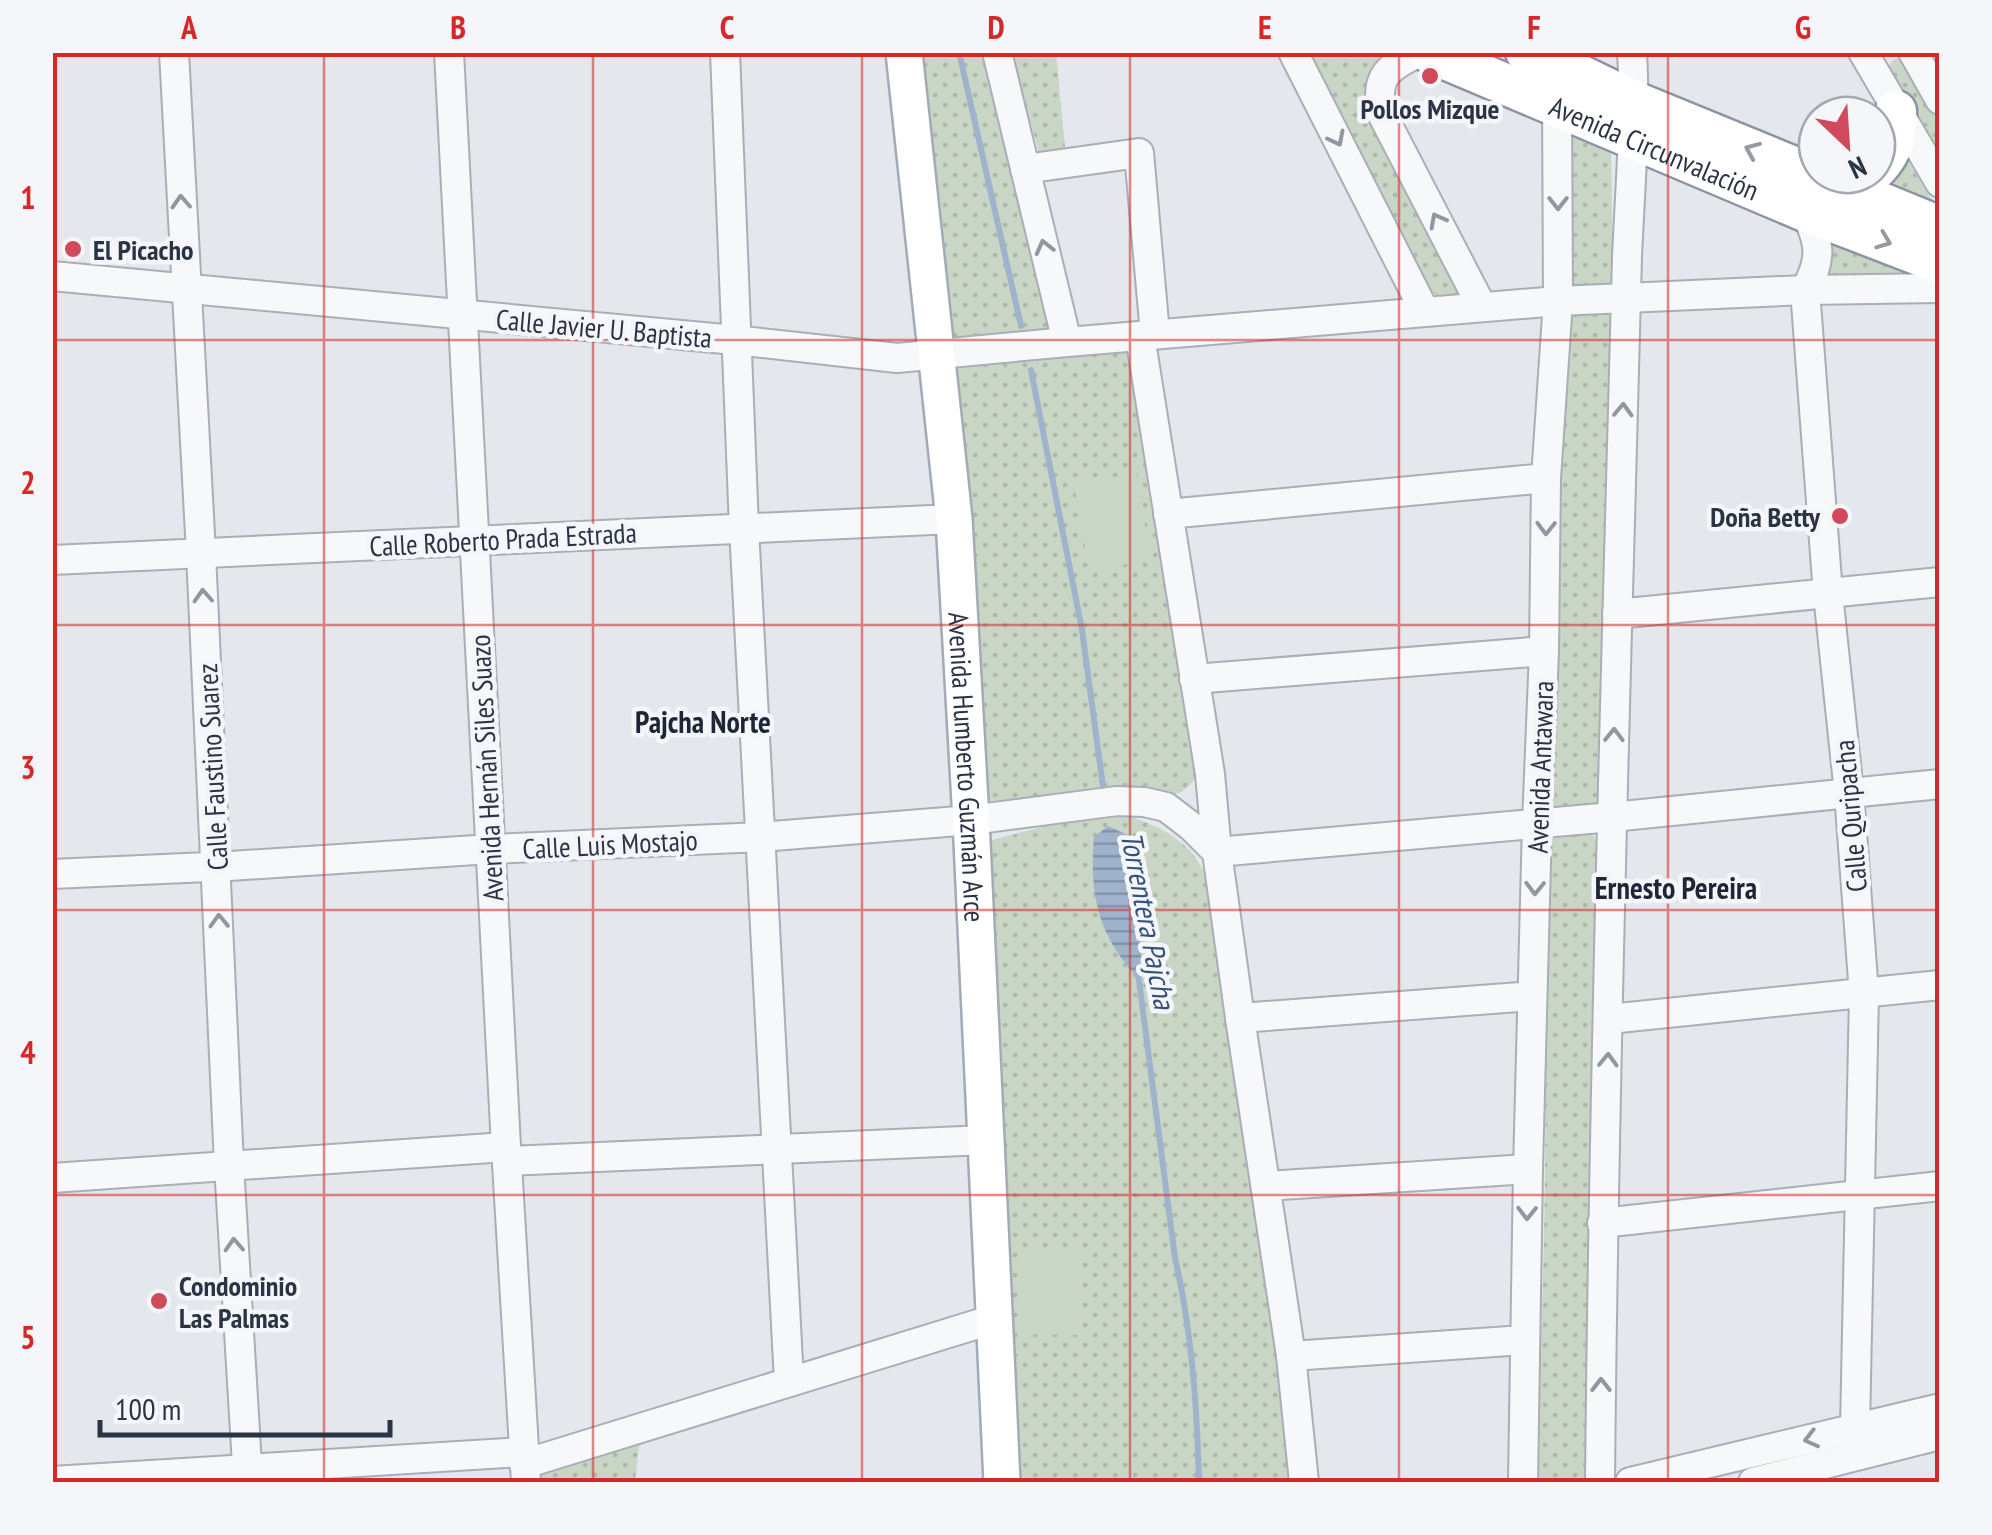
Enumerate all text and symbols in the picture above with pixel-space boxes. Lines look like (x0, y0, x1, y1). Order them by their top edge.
text: A (180, 6, 198, 48)
text: B (450, 6, 466, 48)
text: C (720, 6, 735, 48)
text: D (987, 6, 1005, 48)
text: E (1258, 6, 1272, 48)
text: F (1527, 6, 1541, 48)
text: G (1795, 6, 1811, 48)
marker: Pollos Mizque (1419, 65, 1441, 87)
street label: Avenida Circunvalación (1544, 87, 1765, 208)
place label: Pollos Mizque (1361, 90, 1499, 127)
north arrow (1797, 95, 1897, 195)
one-way arrow (1325, 129, 1344, 147)
one-way arrow (1744, 142, 1762, 162)
text: N (1843, 148, 1872, 188)
text: 1 (20, 176, 36, 218)
one-way arrow (171, 193, 192, 209)
one-way arrow (1547, 196, 1569, 212)
one-way arrow (1430, 213, 1449, 231)
one-way arrow (1874, 230, 1892, 250)
place label: El Picacho (93, 231, 193, 268)
marker: El Picacho (62, 238, 84, 260)
one-way arrow (1035, 239, 1056, 256)
street label: Calle Javier U. Baptista (494, 300, 714, 356)
one-way arrow (1612, 402, 1633, 418)
text: 2 (20, 461, 36, 503)
place label: Doña Betty (1710, 498, 1821, 535)
marker: Doña Betty (1829, 505, 1851, 527)
street label: Calle Roberto Prada Estrada (368, 514, 638, 564)
one-way arrow (1535, 521, 1556, 537)
one-way arrow (193, 588, 214, 604)
street label: Avenida Humberto Guzmán Arce (941, 611, 994, 923)
street label: Avenida Hernán Siles Suazo (461, 634, 511, 902)
street label: Calle Faustino Suarez (188, 663, 236, 871)
street label: Avenida Antawara (1518, 680, 1562, 854)
district label: Pajcha Norte (635, 702, 771, 741)
one-way arrow (1603, 727, 1625, 742)
street label: Calle Quripacha (1825, 738, 1875, 894)
text: 3 (20, 746, 36, 788)
street label: Calle Luis Mostajo (521, 821, 699, 867)
water label: Torrentera Pajcha (1113, 828, 1186, 1014)
district label: Ernesto Pereira (1595, 868, 1757, 907)
one-way arrow (1525, 880, 1546, 896)
one-way arrow (208, 912, 229, 928)
text: 4 (20, 1031, 36, 1073)
one-way arrow (1597, 1052, 1618, 1068)
one-way arrow (1516, 1205, 1537, 1221)
one-way arrow (224, 1237, 245, 1253)
place label: Condominio Las Palmas (179, 1267, 297, 1336)
marker: Condominio Las Palmas (148, 1290, 170, 1312)
text: 5 (20, 1316, 36, 1358)
scale bar (100, 1375, 390, 1437)
one-way arrow (1590, 1377, 1612, 1392)
text: 100 m (115, 1389, 181, 1428)
one-way arrow (1803, 1427, 1820, 1448)

